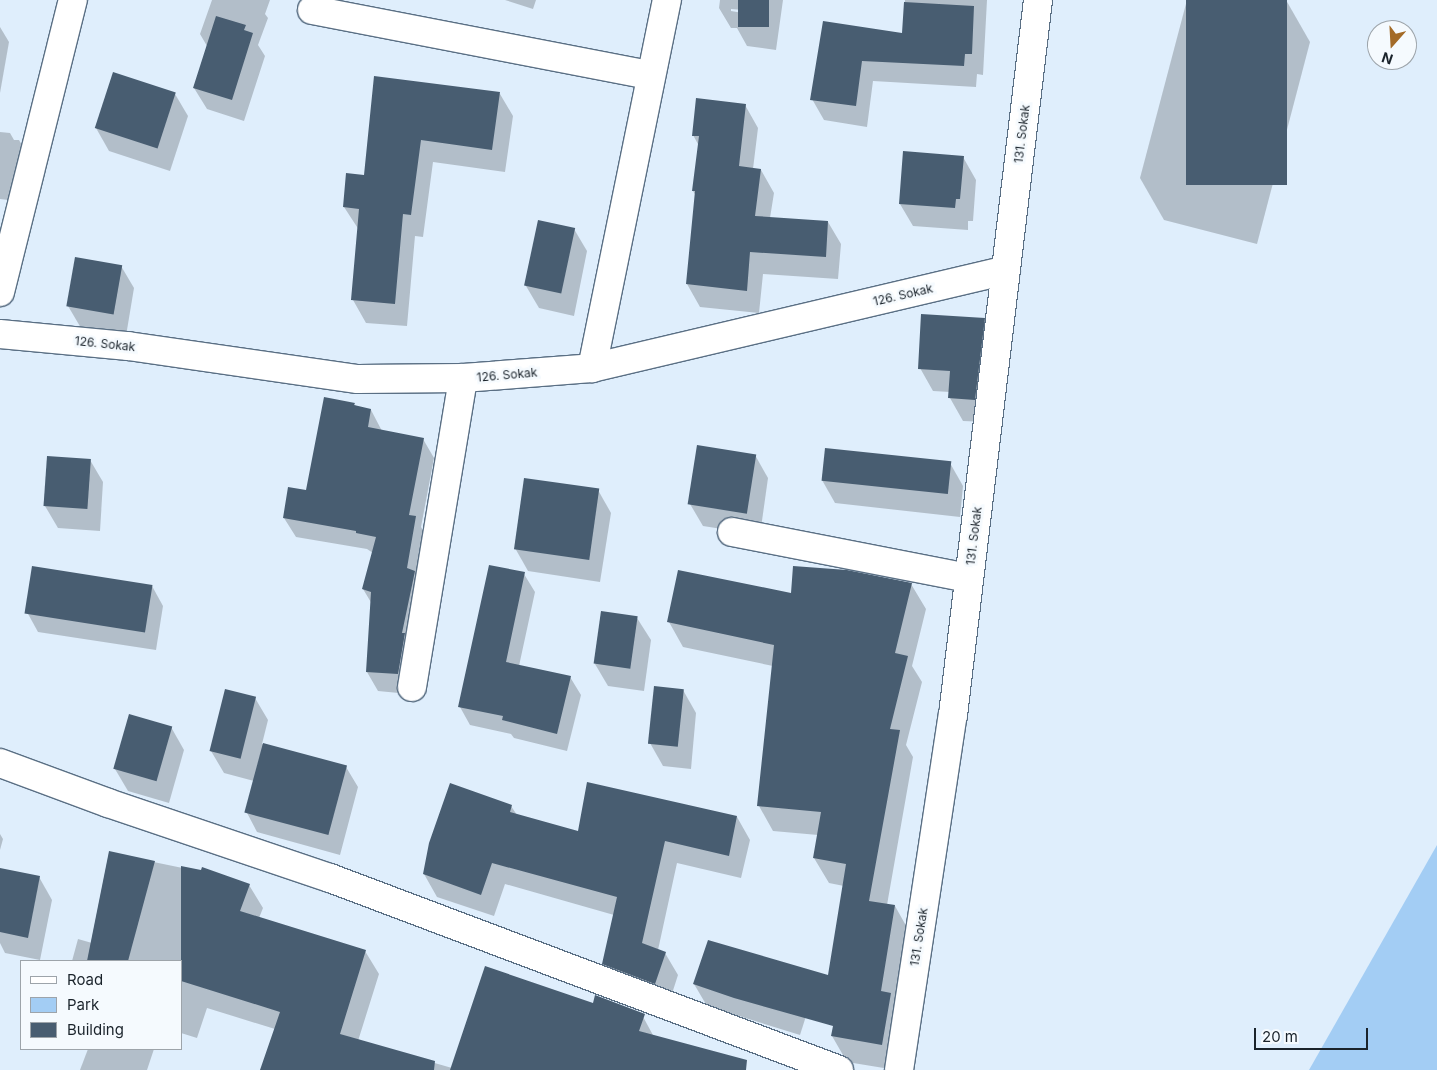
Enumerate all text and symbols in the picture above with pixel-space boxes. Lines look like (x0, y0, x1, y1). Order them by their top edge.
north arrow (1367, 20, 1417, 70)
text: N (1379, 49, 1395, 68)
street label: 131. Sokak (1011, 104, 1033, 164)
street label: 126. Sokak (872, 281, 934, 309)
street label: 126. Sokak (74, 334, 136, 354)
street label: 126. Sokak (476, 365, 538, 385)
street label: 131. Sokak (963, 506, 985, 566)
street label: 131. Sokak (907, 907, 931, 967)
legend (20, 960, 182, 1050)
text: Road (67, 970, 103, 989)
text: Park (67, 995, 99, 1014)
scale bar (1257, 1018, 1371, 1050)
text: Building (67, 1020, 124, 1039)
text: 20 m (1262, 1027, 1298, 1046)

